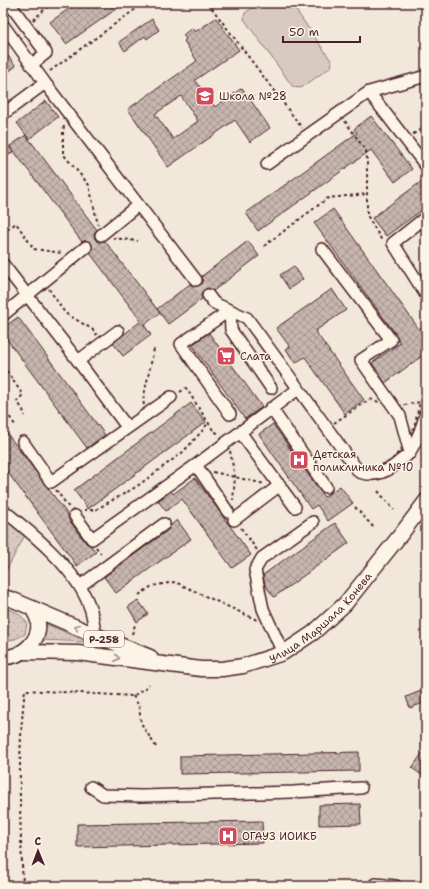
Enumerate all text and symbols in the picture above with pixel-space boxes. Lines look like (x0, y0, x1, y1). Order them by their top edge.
scale bar (283, 18, 360, 44)
text: 50 m (289, 24, 319, 40)
school or university icon: Школа №28 (194, 85, 216, 107)
place label: Школа №28 (219, 89, 287, 104)
supermarket icon: Слата (215, 345, 237, 367)
place label: Слата (240, 349, 271, 364)
place label: Детская поликлиника №10 (313, 447, 413, 475)
hospital icon: Детская поликлиника №10 (288, 449, 310, 471)
street label: улица Маршала Конева (267, 569, 376, 665)
one-way arrow (73, 624, 81, 632)
road number: Р-258 (84, 631, 124, 647)
one-way arrow (114, 653, 120, 662)
hospital icon: ОГАУЗ ИОИКБ (217, 825, 239, 847)
place label: ОГАУЗ ИОИКБ (242, 829, 317, 844)
north arrow (18, 831, 58, 871)
text: С (34, 834, 42, 849)

